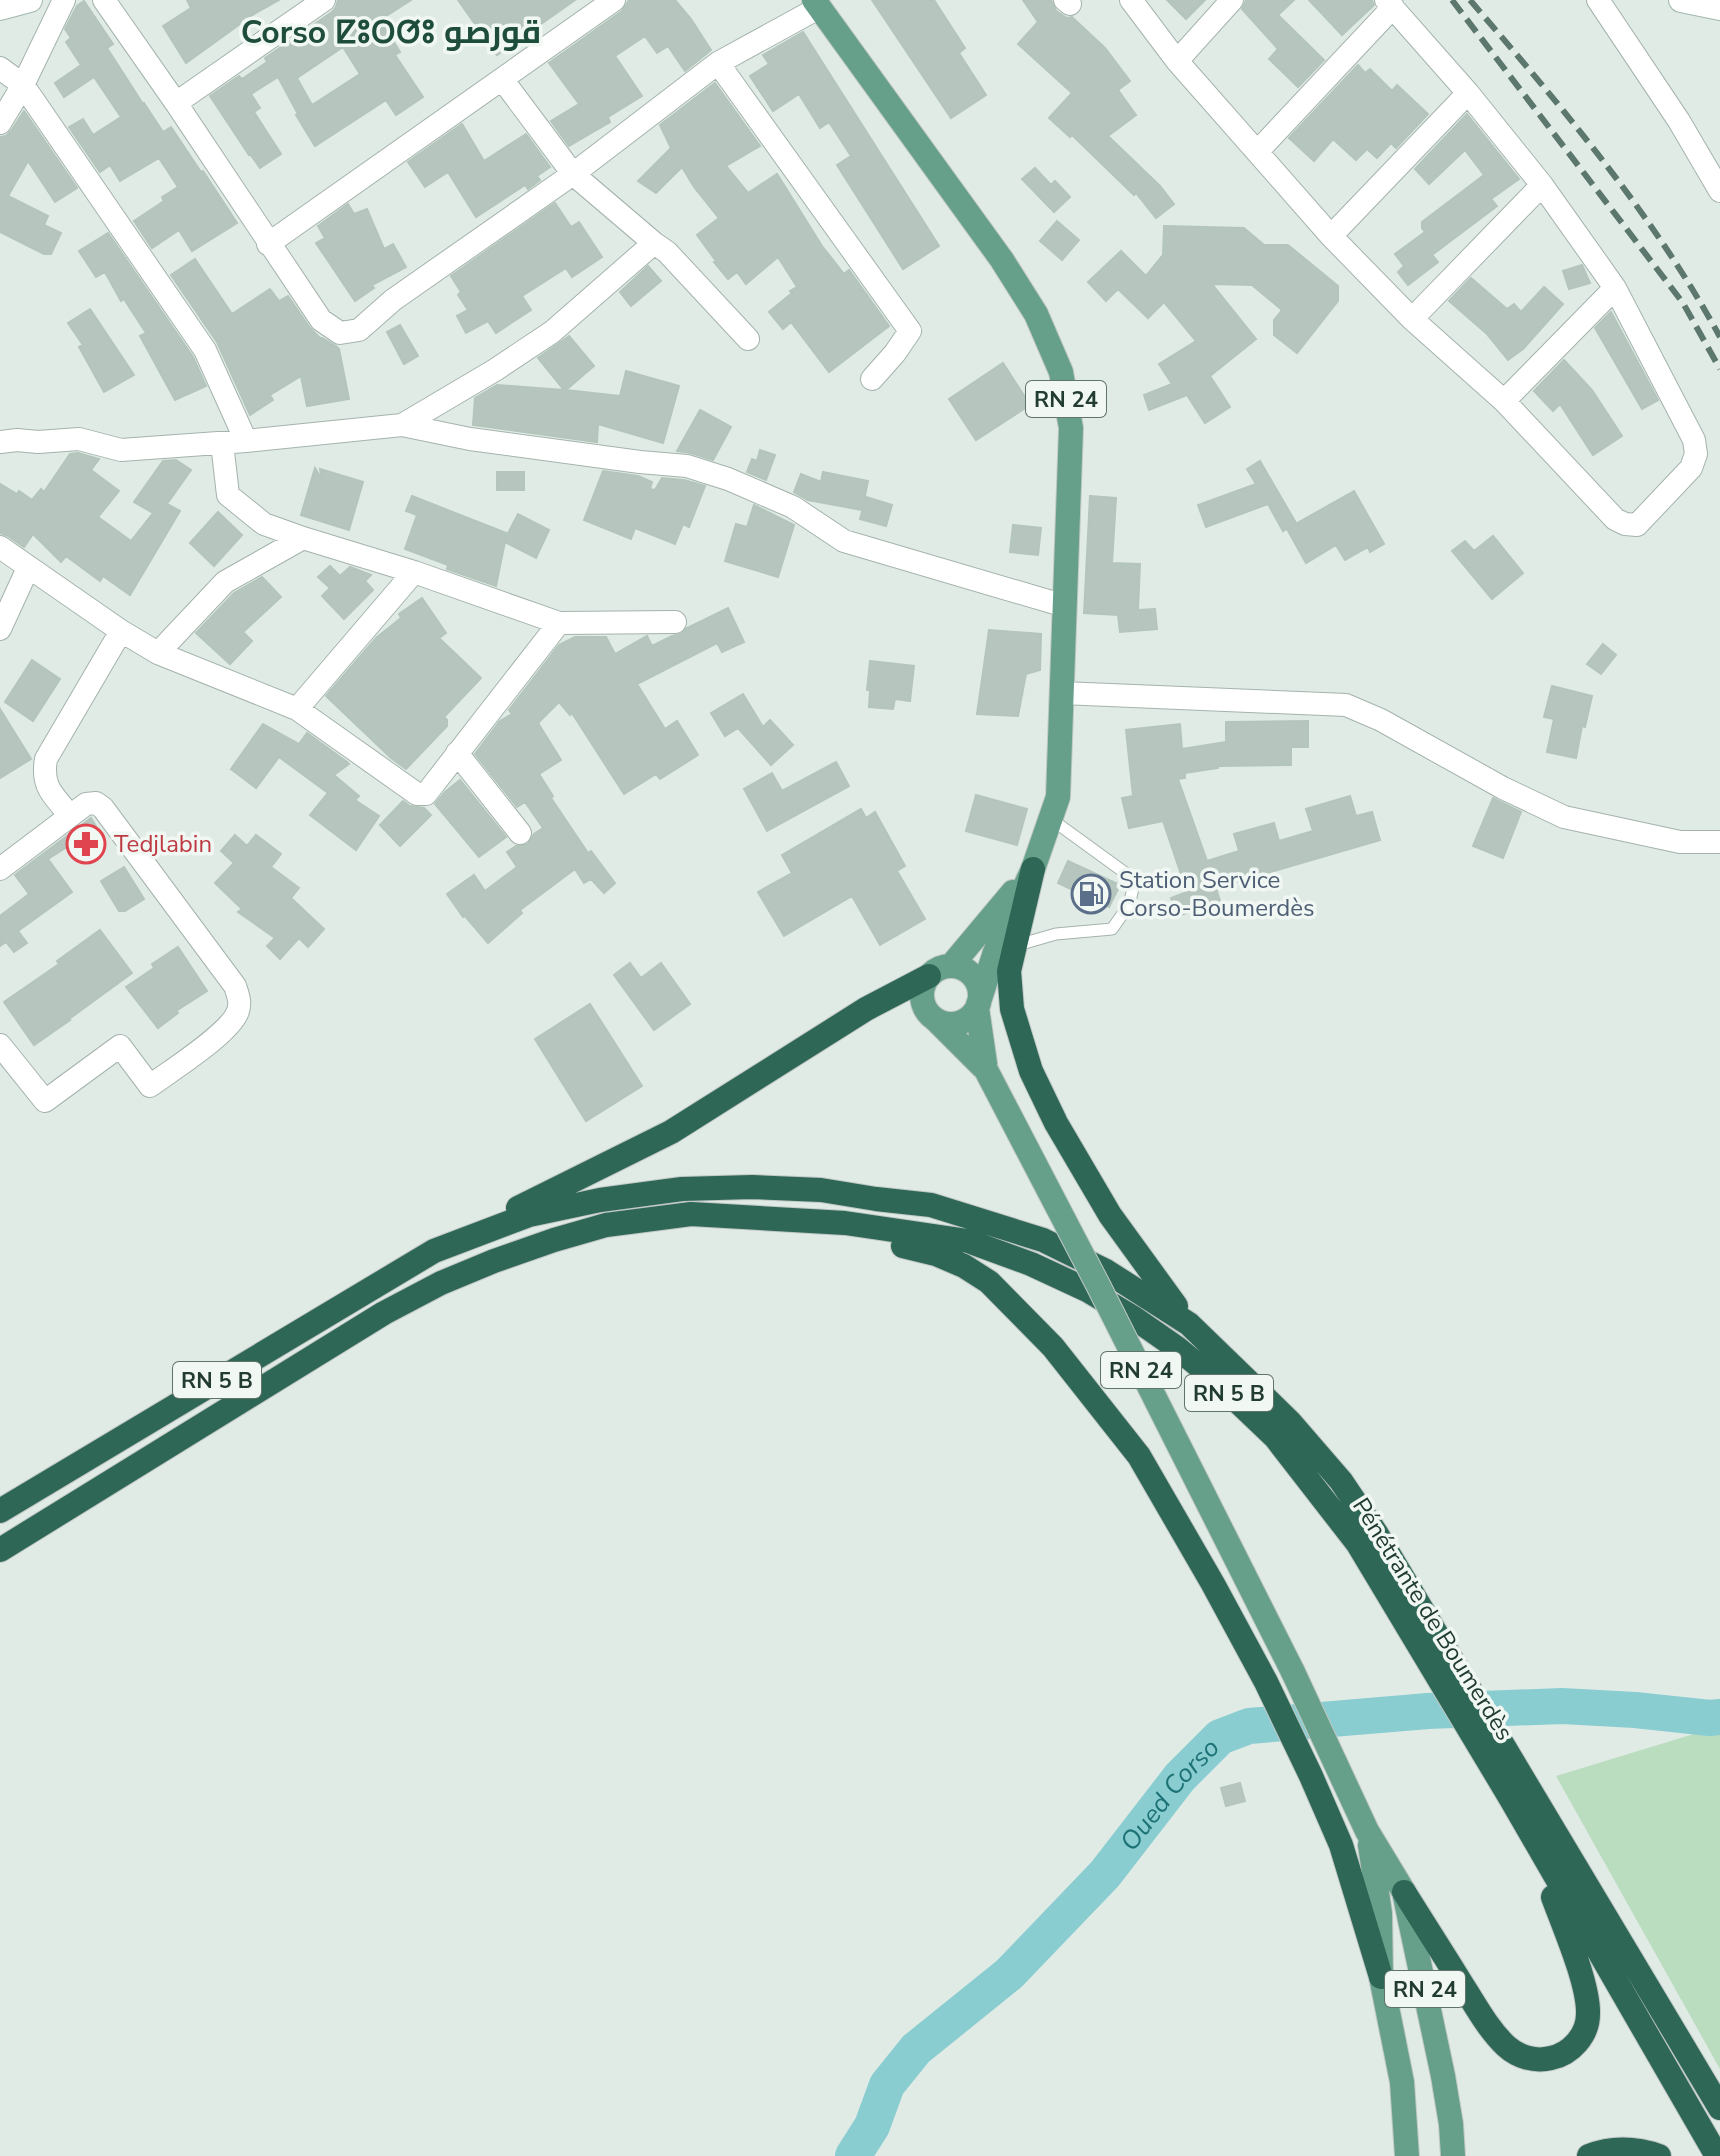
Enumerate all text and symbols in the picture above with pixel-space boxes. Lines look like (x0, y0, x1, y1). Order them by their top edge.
district label: Corso ⵇⵓⵔⵚⵓ قورصو (241, 11, 541, 54)
road number: RN 24 (1026, 381, 1106, 417)
pharmacy icon: Tedjlabin (65, 823, 107, 865)
place label: Tedjlabin (114, 828, 212, 860)
place label: Station Service Corso-Boumerdès (1119, 864, 1315, 924)
fuel station icon: Station Service Corso-Boumerdès (1070, 873, 1112, 915)
road number: RN 24 (1101, 1352, 1181, 1388)
road number: RN 5 B (173, 1362, 261, 1398)
road number: RN 5 B (1185, 1375, 1273, 1411)
street label: Pénétrante de Boumerdès (1345, 1492, 1521, 1746)
water label: Oued Corso (1112, 1731, 1227, 1858)
road number: RN 24 (1385, 1971, 1465, 2007)

